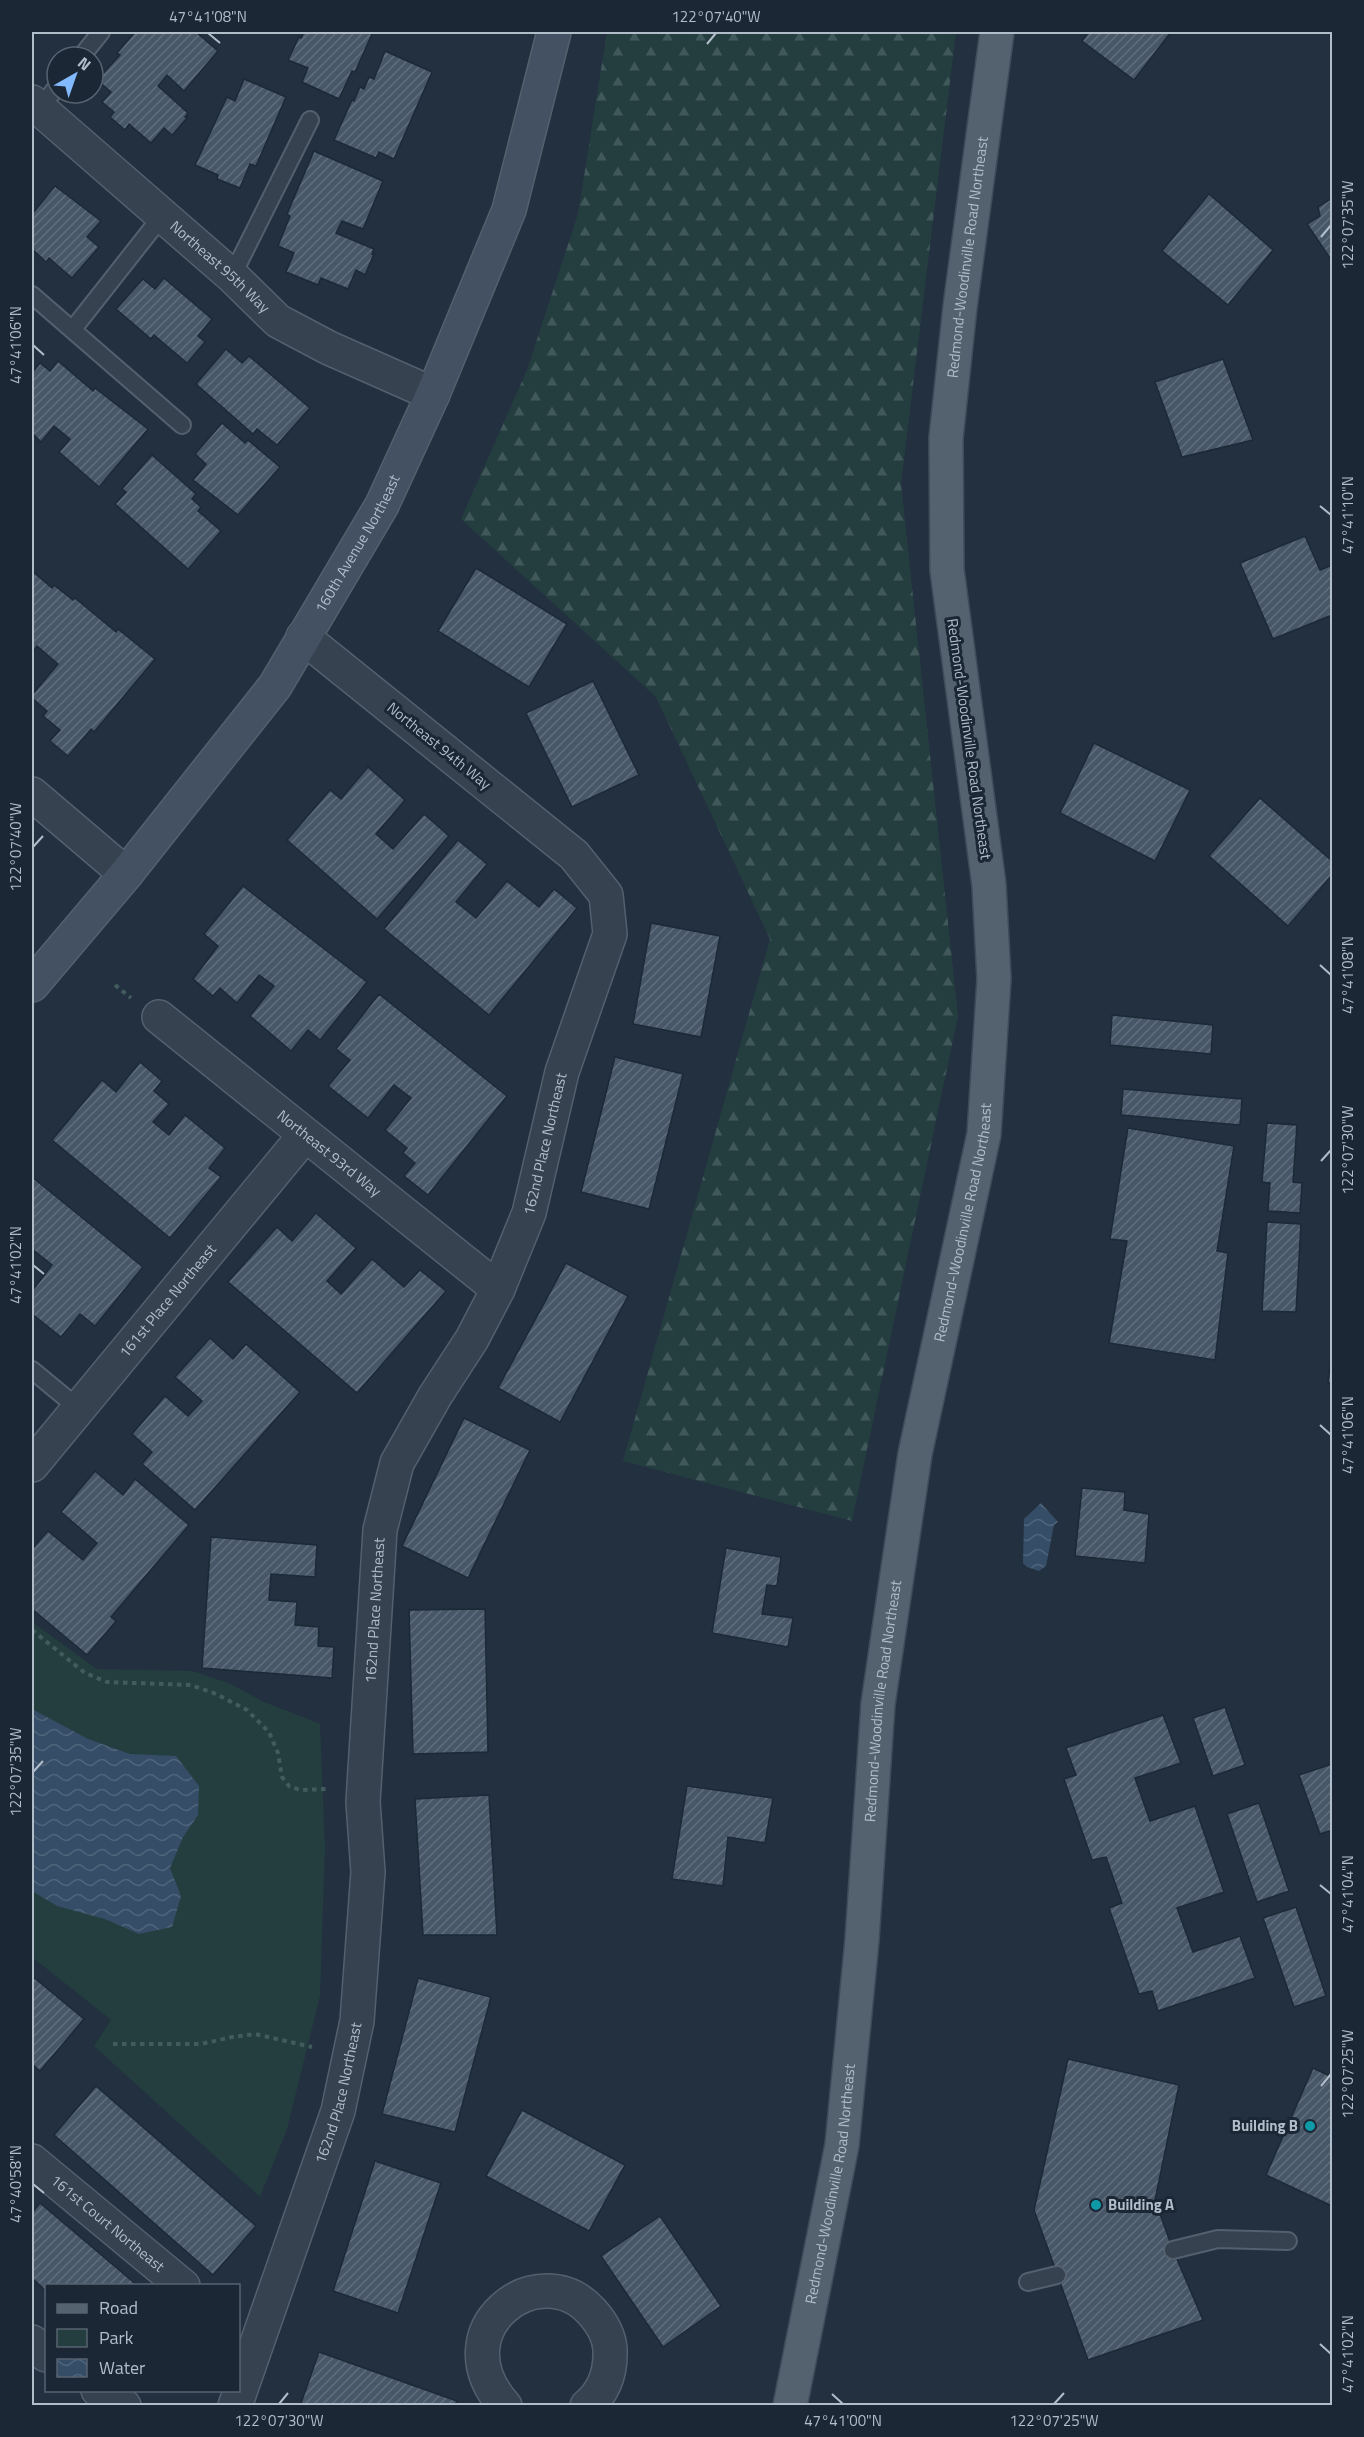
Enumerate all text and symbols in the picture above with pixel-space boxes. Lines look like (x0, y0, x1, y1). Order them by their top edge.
text: 47°41'08"N (169, 5, 247, 28)
text: 122°07'40"W (671, 5, 761, 28)
north arrow (45, 45, 105, 105)
text: N (73, 51, 97, 76)
street label: Redmond-Woodinville Road Northeast (940, 134, 994, 379)
text: 122°07'35"W (1336, 180, 1359, 270)
street label: Northeast 95th Way (165, 215, 276, 318)
text: 47°41'06"N (4, 306, 27, 384)
street label: 160th Avenue Northeast (309, 470, 406, 617)
text: 47°41'10"N (1336, 476, 1359, 554)
street label: Redmond-Woodinville Road Northeast (941, 617, 998, 862)
street label: Northeast 94th Way (382, 696, 496, 795)
text: 122°07'40"W (4, 802, 27, 892)
text: 47°41'08"N (1336, 936, 1359, 1014)
street label: 162nd Place Northeast (517, 1070, 573, 1217)
street label: Redmond-Woodinville Road Northeast (927, 1102, 997, 1344)
street label: Northeast 93rd Way (272, 1104, 386, 1202)
text: 122°07'30"W (1336, 1105, 1359, 1195)
text: 47°41'02"N (4, 1226, 27, 1304)
street label: 161st Place Northeast (113, 1238, 222, 1363)
text: 47°41'06"N (1336, 1396, 1359, 1474)
street label: 162nd Place Northeast (358, 1536, 391, 1684)
street label: Redmond-Woodinville Road Northeast (858, 1578, 907, 1823)
text: 122°07'35"W (4, 1727, 27, 1817)
text: 47°41'04"N (1336, 1855, 1359, 1933)
street label: 162nd Place Northeast (308, 2019, 368, 2167)
text: 122°07'25"W (1336, 2029, 1359, 2119)
street label: Redmond-Woodinville Road Northeast (799, 2062, 861, 2306)
place label: Building B (1232, 2114, 1298, 2137)
marker: Building B (1303, 2119, 1317, 2133)
text: 47°40'58"N (4, 2145, 27, 2223)
street label: 161st Court Northeast (46, 2169, 171, 2278)
place label: Building A (1108, 2193, 1174, 2216)
marker: Building A (1089, 2198, 1103, 2212)
legend (45, 2284, 240, 2392)
text: Road (99, 2294, 138, 2321)
text: 47°41'02"N (1336, 2315, 1359, 2393)
text: Park (99, 2324, 134, 2351)
text: Water (99, 2354, 145, 2381)
text: 122°07'30"W (234, 2409, 324, 2432)
text: 47°41'00"N (804, 2409, 882, 2432)
text: 122°07'25"W (1009, 2409, 1099, 2432)

